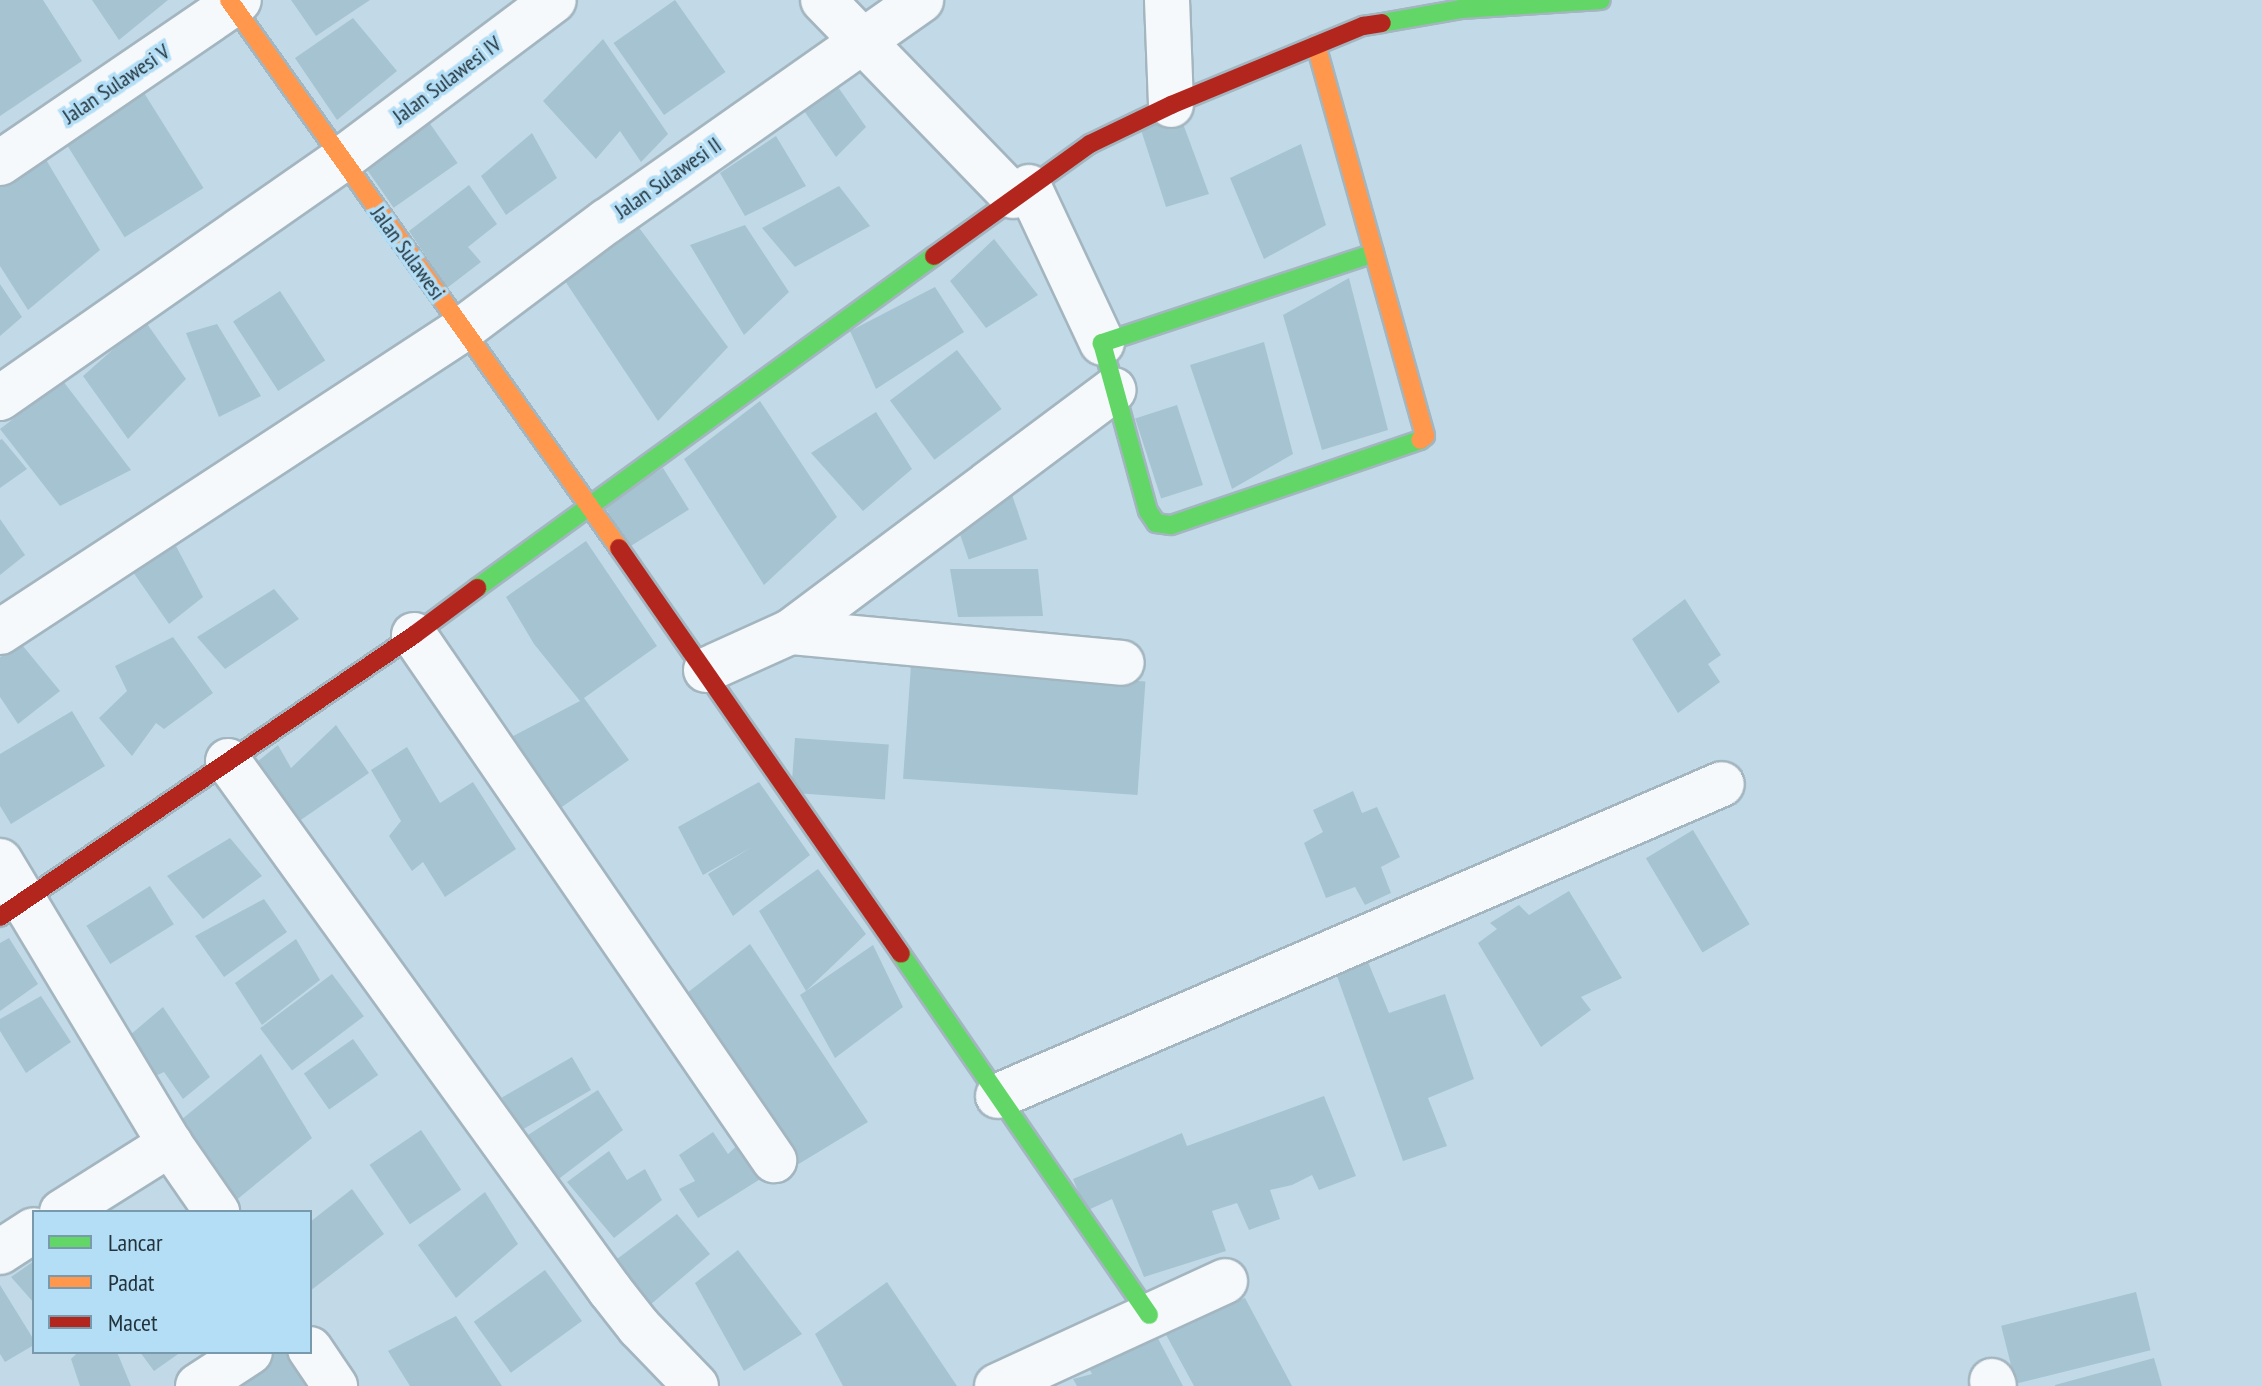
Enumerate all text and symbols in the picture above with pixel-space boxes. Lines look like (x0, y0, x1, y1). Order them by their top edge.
street label: Jalan Sulawesi IV (387, 31, 507, 129)
street label: Jalan Sulawesi V (57, 38, 175, 130)
street label: Jalan Sulawesi II (610, 132, 726, 224)
street label: Jalan Sulawesi (365, 201, 451, 305)
legend (32, 1210, 312, 1354)
text: Lancar (108, 1227, 162, 1258)
text: Padat (108, 1267, 154, 1298)
text: Macet (108, 1307, 158, 1338)

